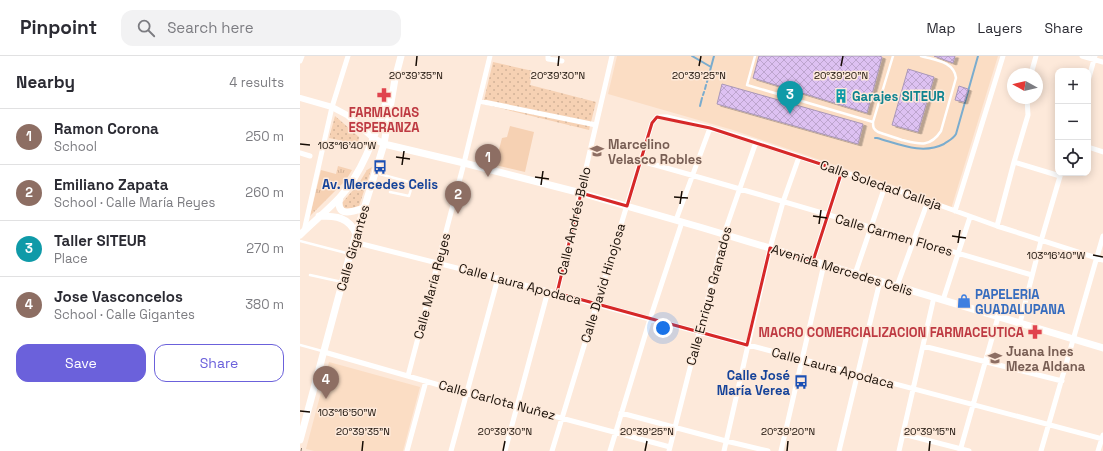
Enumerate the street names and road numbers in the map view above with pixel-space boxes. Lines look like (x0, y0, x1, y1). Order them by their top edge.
street label: Calle Soledad Calleja (818, 156, 945, 214)
street label: Calle Andrés Bello (553, 165, 595, 277)
street label: Calle Gigantes (333, 203, 373, 293)
street label: Calle Carmen Flores (833, 210, 955, 260)
street label: Calle David Hinojosa (577, 221, 629, 345)
street label: Calle Enrique Granados (682, 224, 736, 367)
street label: Calle María Reyes (410, 231, 454, 341)
street label: Avenida Mercedes Celis (769, 240, 915, 300)
street label: Calle Laura Apodaca (457, 259, 584, 309)
street label: Calle Laura Apodaca (770, 343, 897, 393)
street label: Calle Carlota Nuñez (437, 376, 558, 424)

